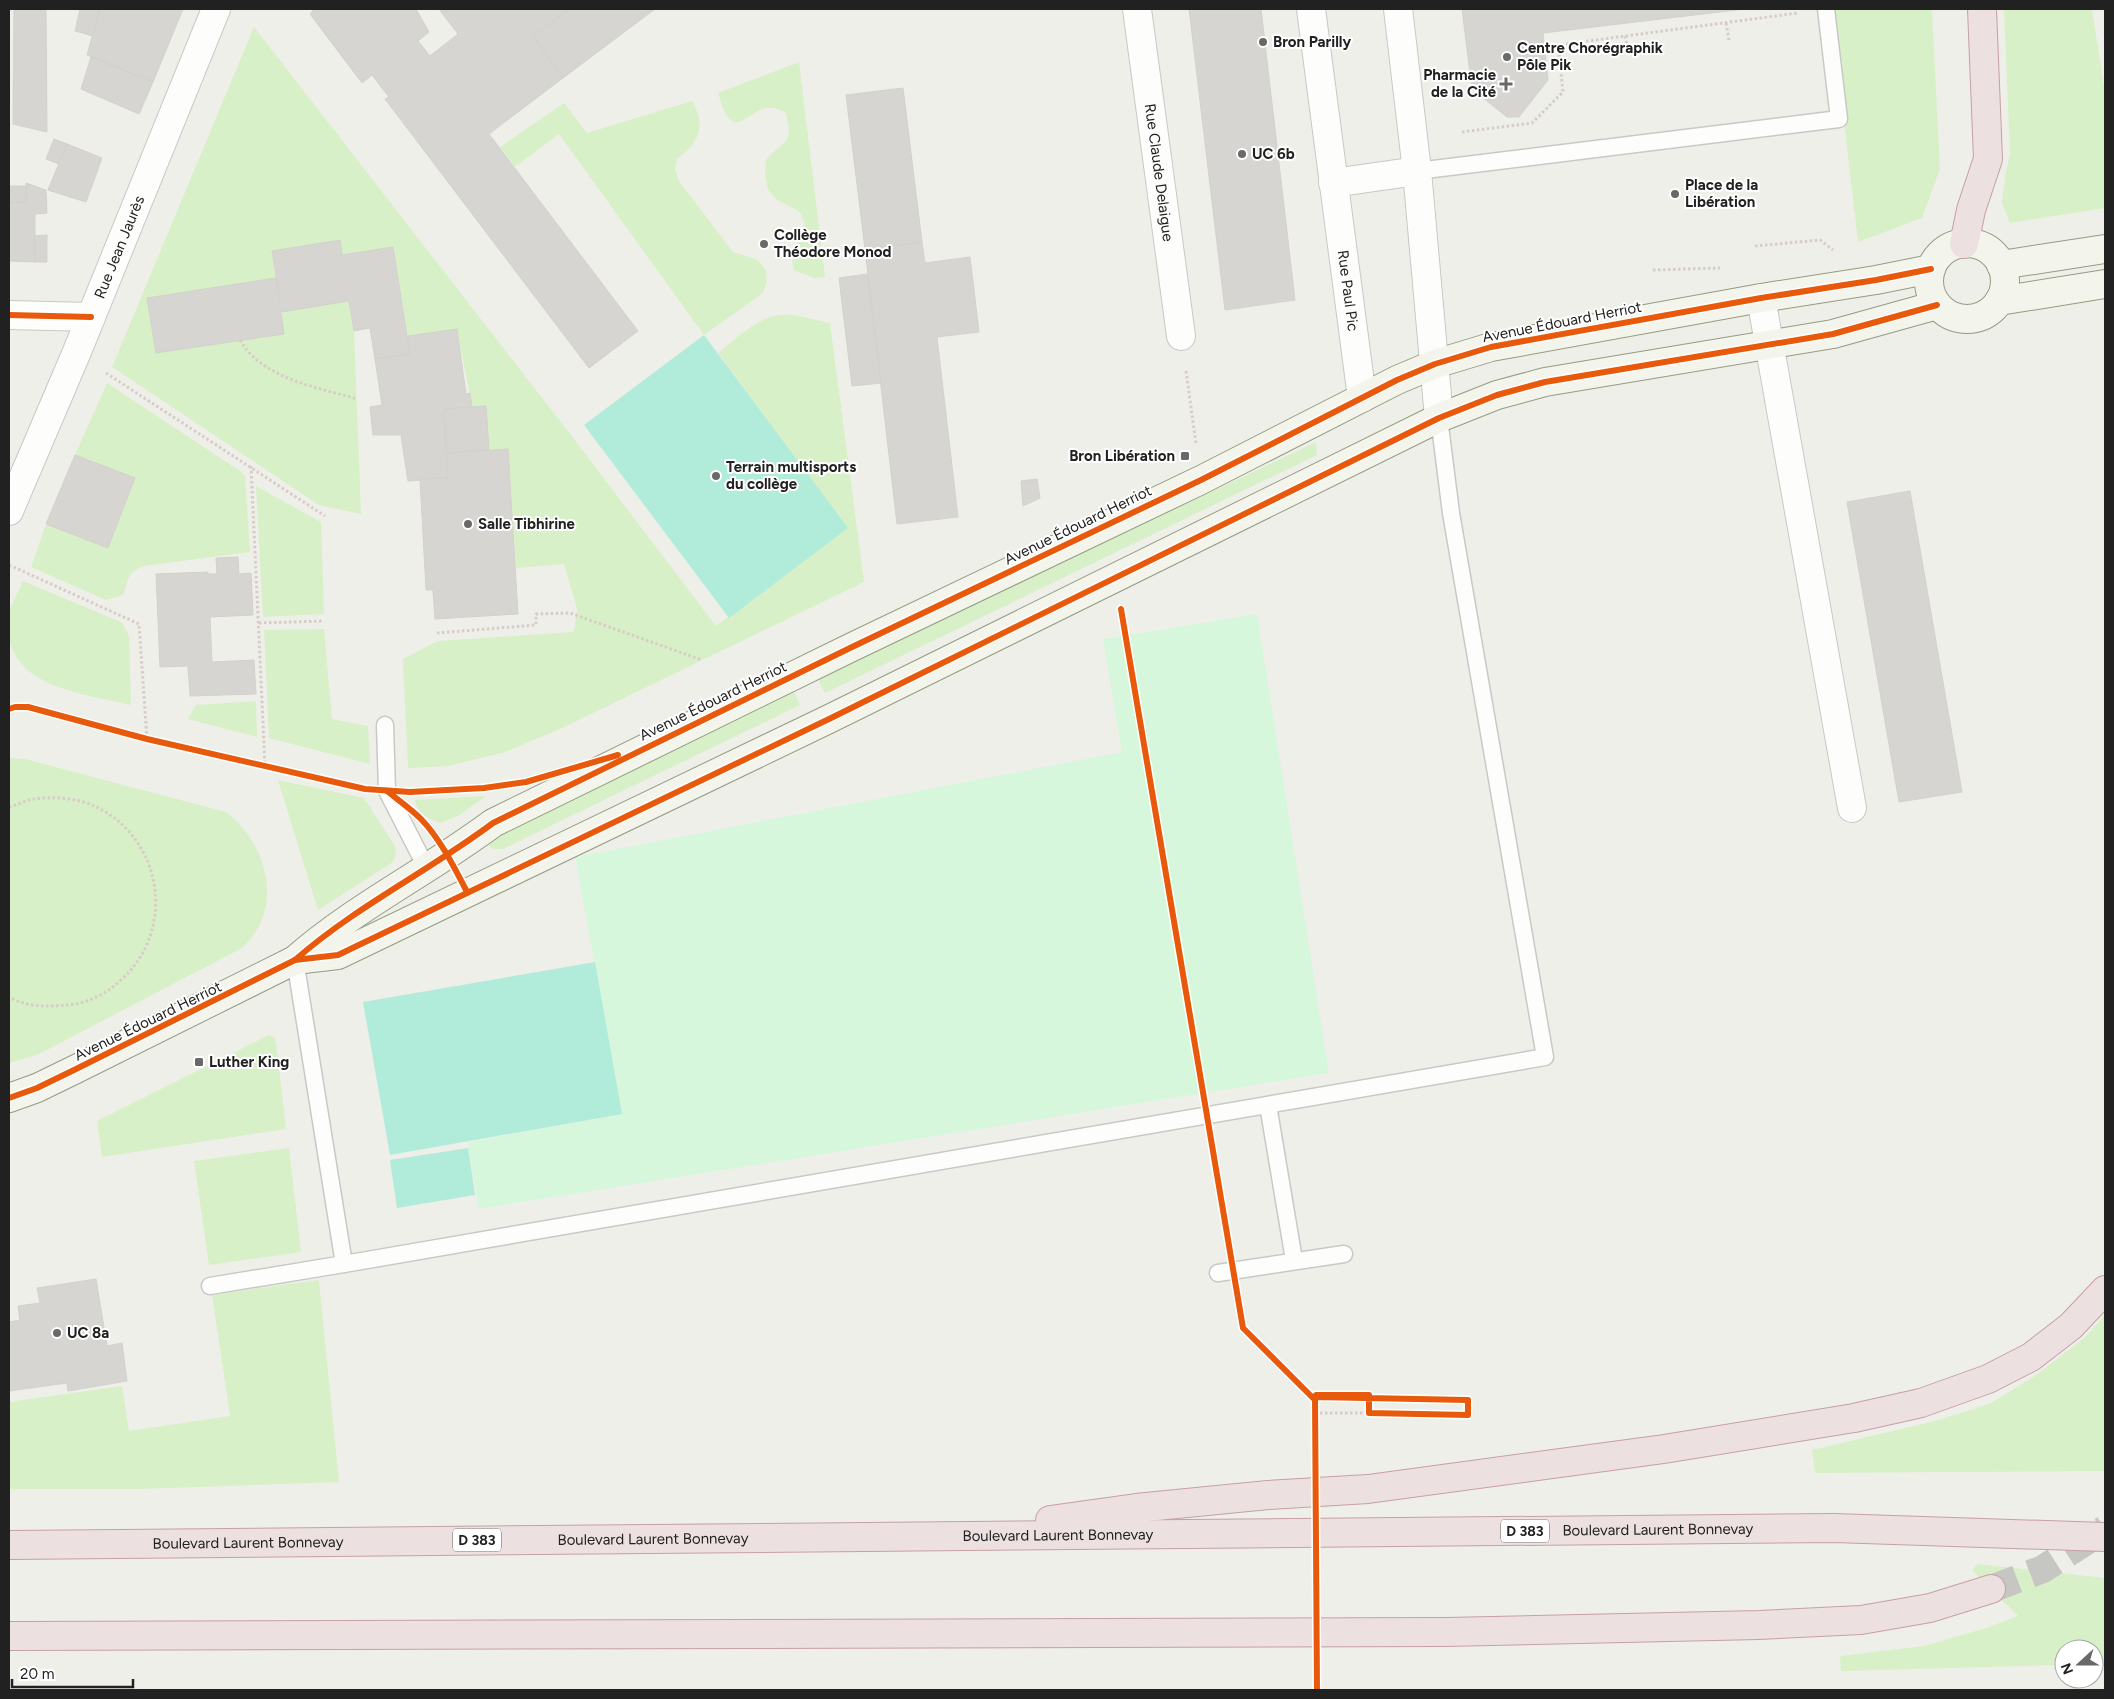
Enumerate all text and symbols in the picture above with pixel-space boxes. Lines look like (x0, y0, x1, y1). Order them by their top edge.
place label: Bron Parilly (1273, 33, 1352, 51)
marker: Bron Parilly (1257, 36, 1269, 48)
place label: Centre Chorégraphik Pôle Pik (1517, 39, 1663, 74)
marker: Centre Chorégraphik Pôle Pik (1501, 51, 1513, 63)
place label: Pharmacie de la Cité (1423, 66, 1497, 101)
marker: Pharmacie de la Cité (1500, 78, 1512, 90)
street label: Rue Claude Delaigue (1141, 102, 1177, 243)
place label: UC 6b (1252, 145, 1295, 163)
marker: UC 6b (1236, 148, 1248, 160)
place label: Place de la Libération (1685, 176, 1758, 211)
marker: Place de la Libération (1669, 188, 1681, 200)
street label: Rue Jean Jaurès (90, 193, 148, 301)
place label: Collège Théodore Monod (774, 226, 891, 261)
marker: Collège Théodore Monod (758, 238, 770, 250)
street label: Rue Paul Pic (1334, 249, 1362, 332)
street label: Avenue Édouard Herriot (1481, 298, 1643, 346)
place label: Bron Libération (1069, 447, 1175, 465)
marker: Bron Libération (1179, 450, 1191, 462)
place label: Terrain multisports du collège (726, 458, 856, 493)
marker: Terrain multisports du collège (710, 470, 722, 482)
street label: Avenue Édouard Herriot (1001, 481, 1155, 569)
place label: Salle Tibhirine (478, 515, 576, 533)
marker: Salle Tibhirine (462, 518, 474, 530)
street label: Avenue Édouard Herriot (636, 657, 790, 745)
street label: Avenue Édouard Herriot (71, 977, 225, 1065)
place label: Luther King (209, 1053, 289, 1071)
marker: Luther King (193, 1056, 205, 1068)
place label: UC 8a (67, 1324, 109, 1342)
marker: UC 8a (51, 1327, 63, 1339)
road number: D 383 (1501, 1520, 1549, 1542)
street label: Boulevard Laurent Bonnevay (1562, 1520, 1754, 1540)
street label: Boulevard Laurent Bonnevay (962, 1525, 1154, 1545)
road number: D 383 (453, 1528, 501, 1552)
street label: Boulevard Laurent Bonnevay (557, 1529, 749, 1549)
street label: Boulevard Laurent Bonnevay (152, 1533, 344, 1553)
north arrow (2054, 1639, 2104, 1689)
scale bar (12, 1656, 134, 1688)
text: N (2057, 1660, 2077, 1677)
text: 20 m (20, 1665, 54, 1683)

